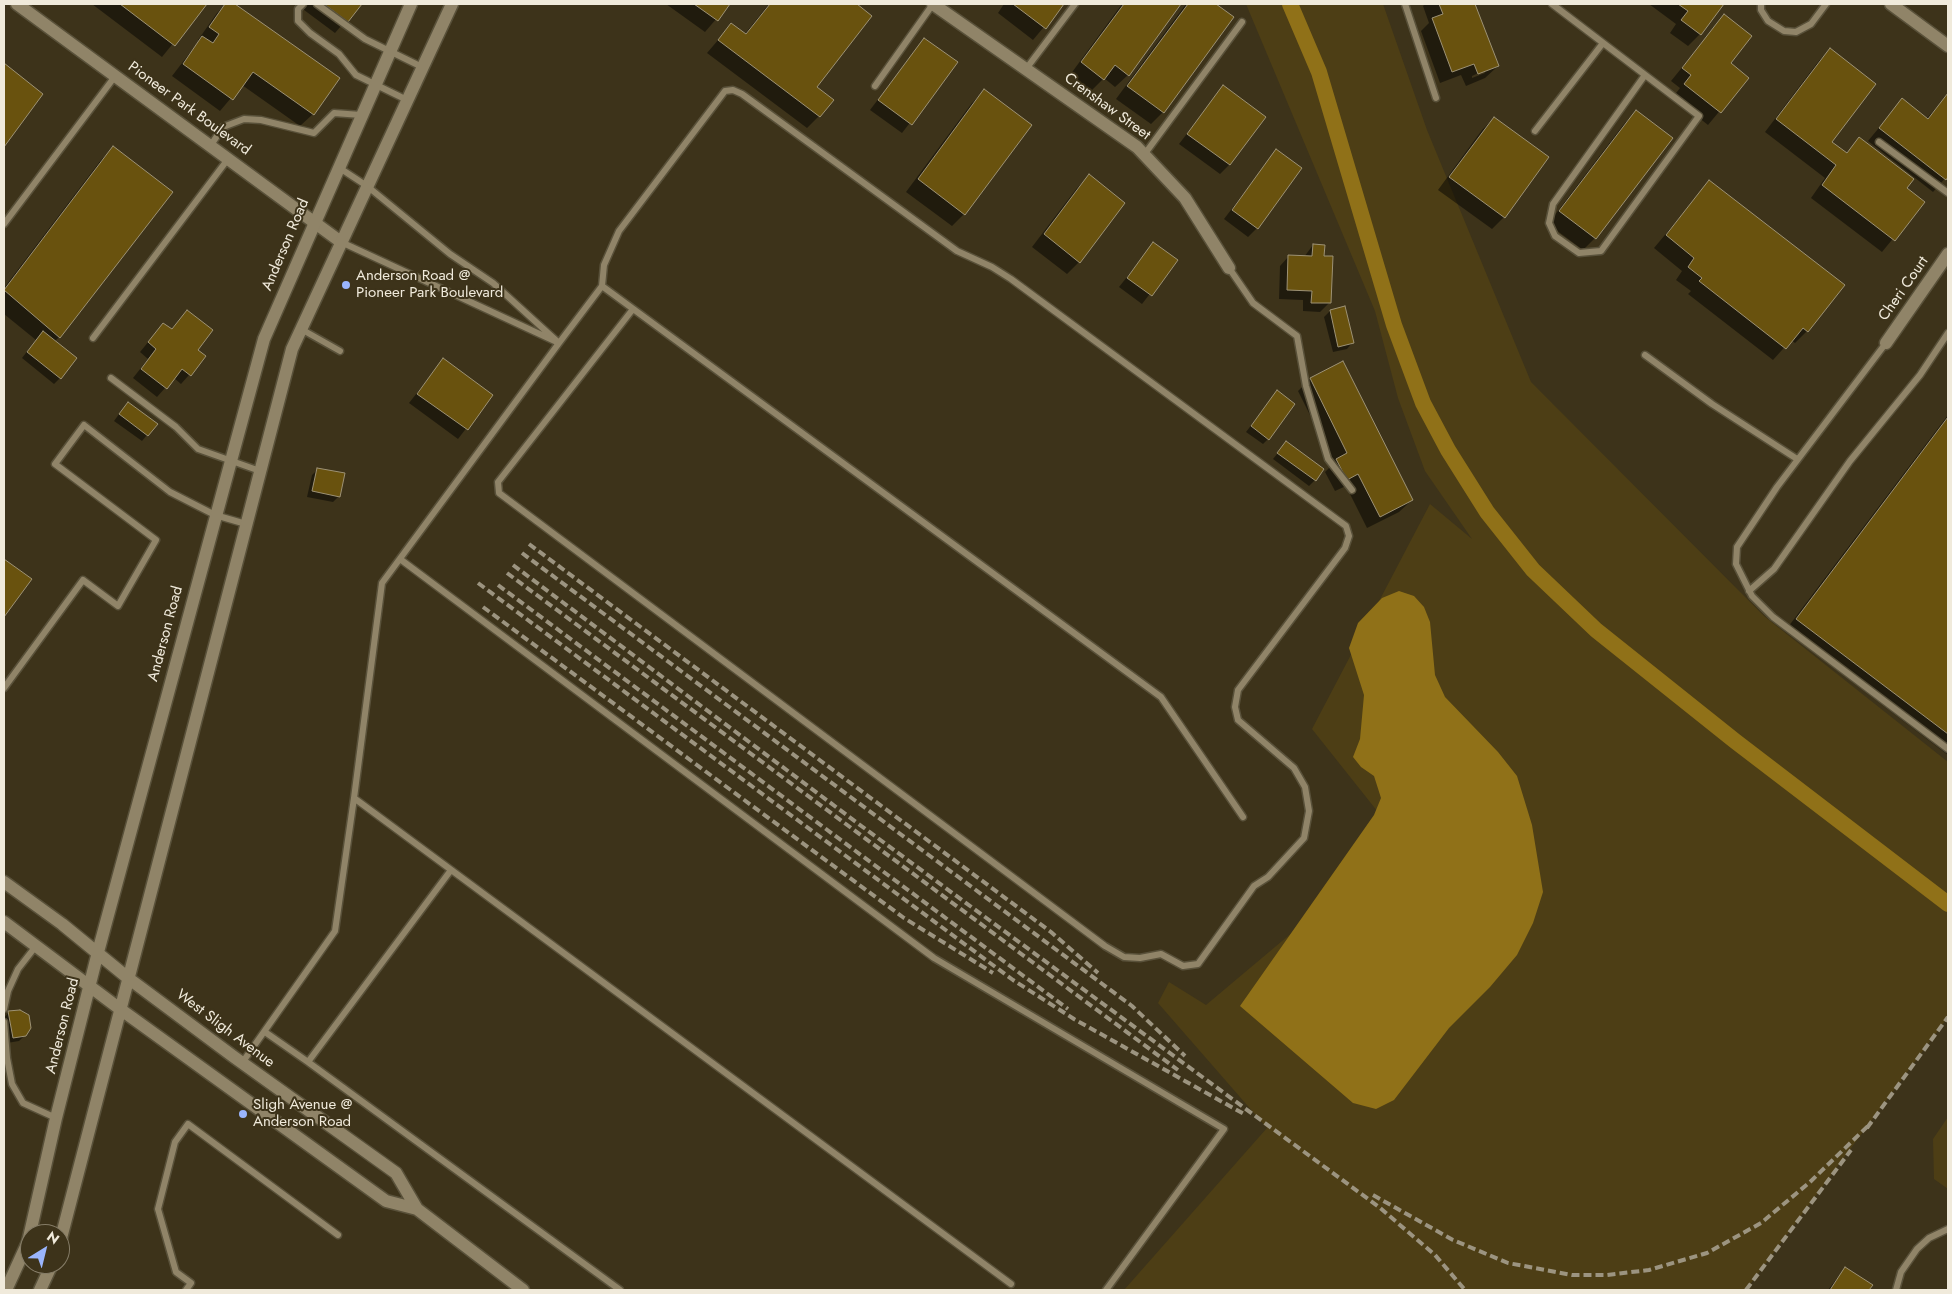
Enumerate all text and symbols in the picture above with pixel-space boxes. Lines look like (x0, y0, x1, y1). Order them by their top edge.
street label: Pioneer Park Boulevard (124, 58, 254, 160)
street label: Crenshaw Street (1060, 70, 1154, 144)
street label: Anderson Road (259, 196, 313, 294)
street label: Cheri Court (1875, 253, 1933, 325)
place label: Anderson Road @ Pioneer Park Boulevard (356, 267, 503, 302)
marker: Anderson Road @ Pioneer Park Boulevard (340, 279, 352, 291)
street label: Anderson Road (145, 584, 187, 684)
street label: Anderson Road (42, 976, 84, 1076)
street label: West Sligh Avenue (172, 986, 278, 1072)
place label: Sligh Avenue @ Anderson Road (253, 1096, 352, 1131)
marker: Sligh Avenue @ Anderson Road (237, 1108, 249, 1120)
north arrow (20, 1224, 70, 1274)
text: N (43, 1226, 64, 1249)

